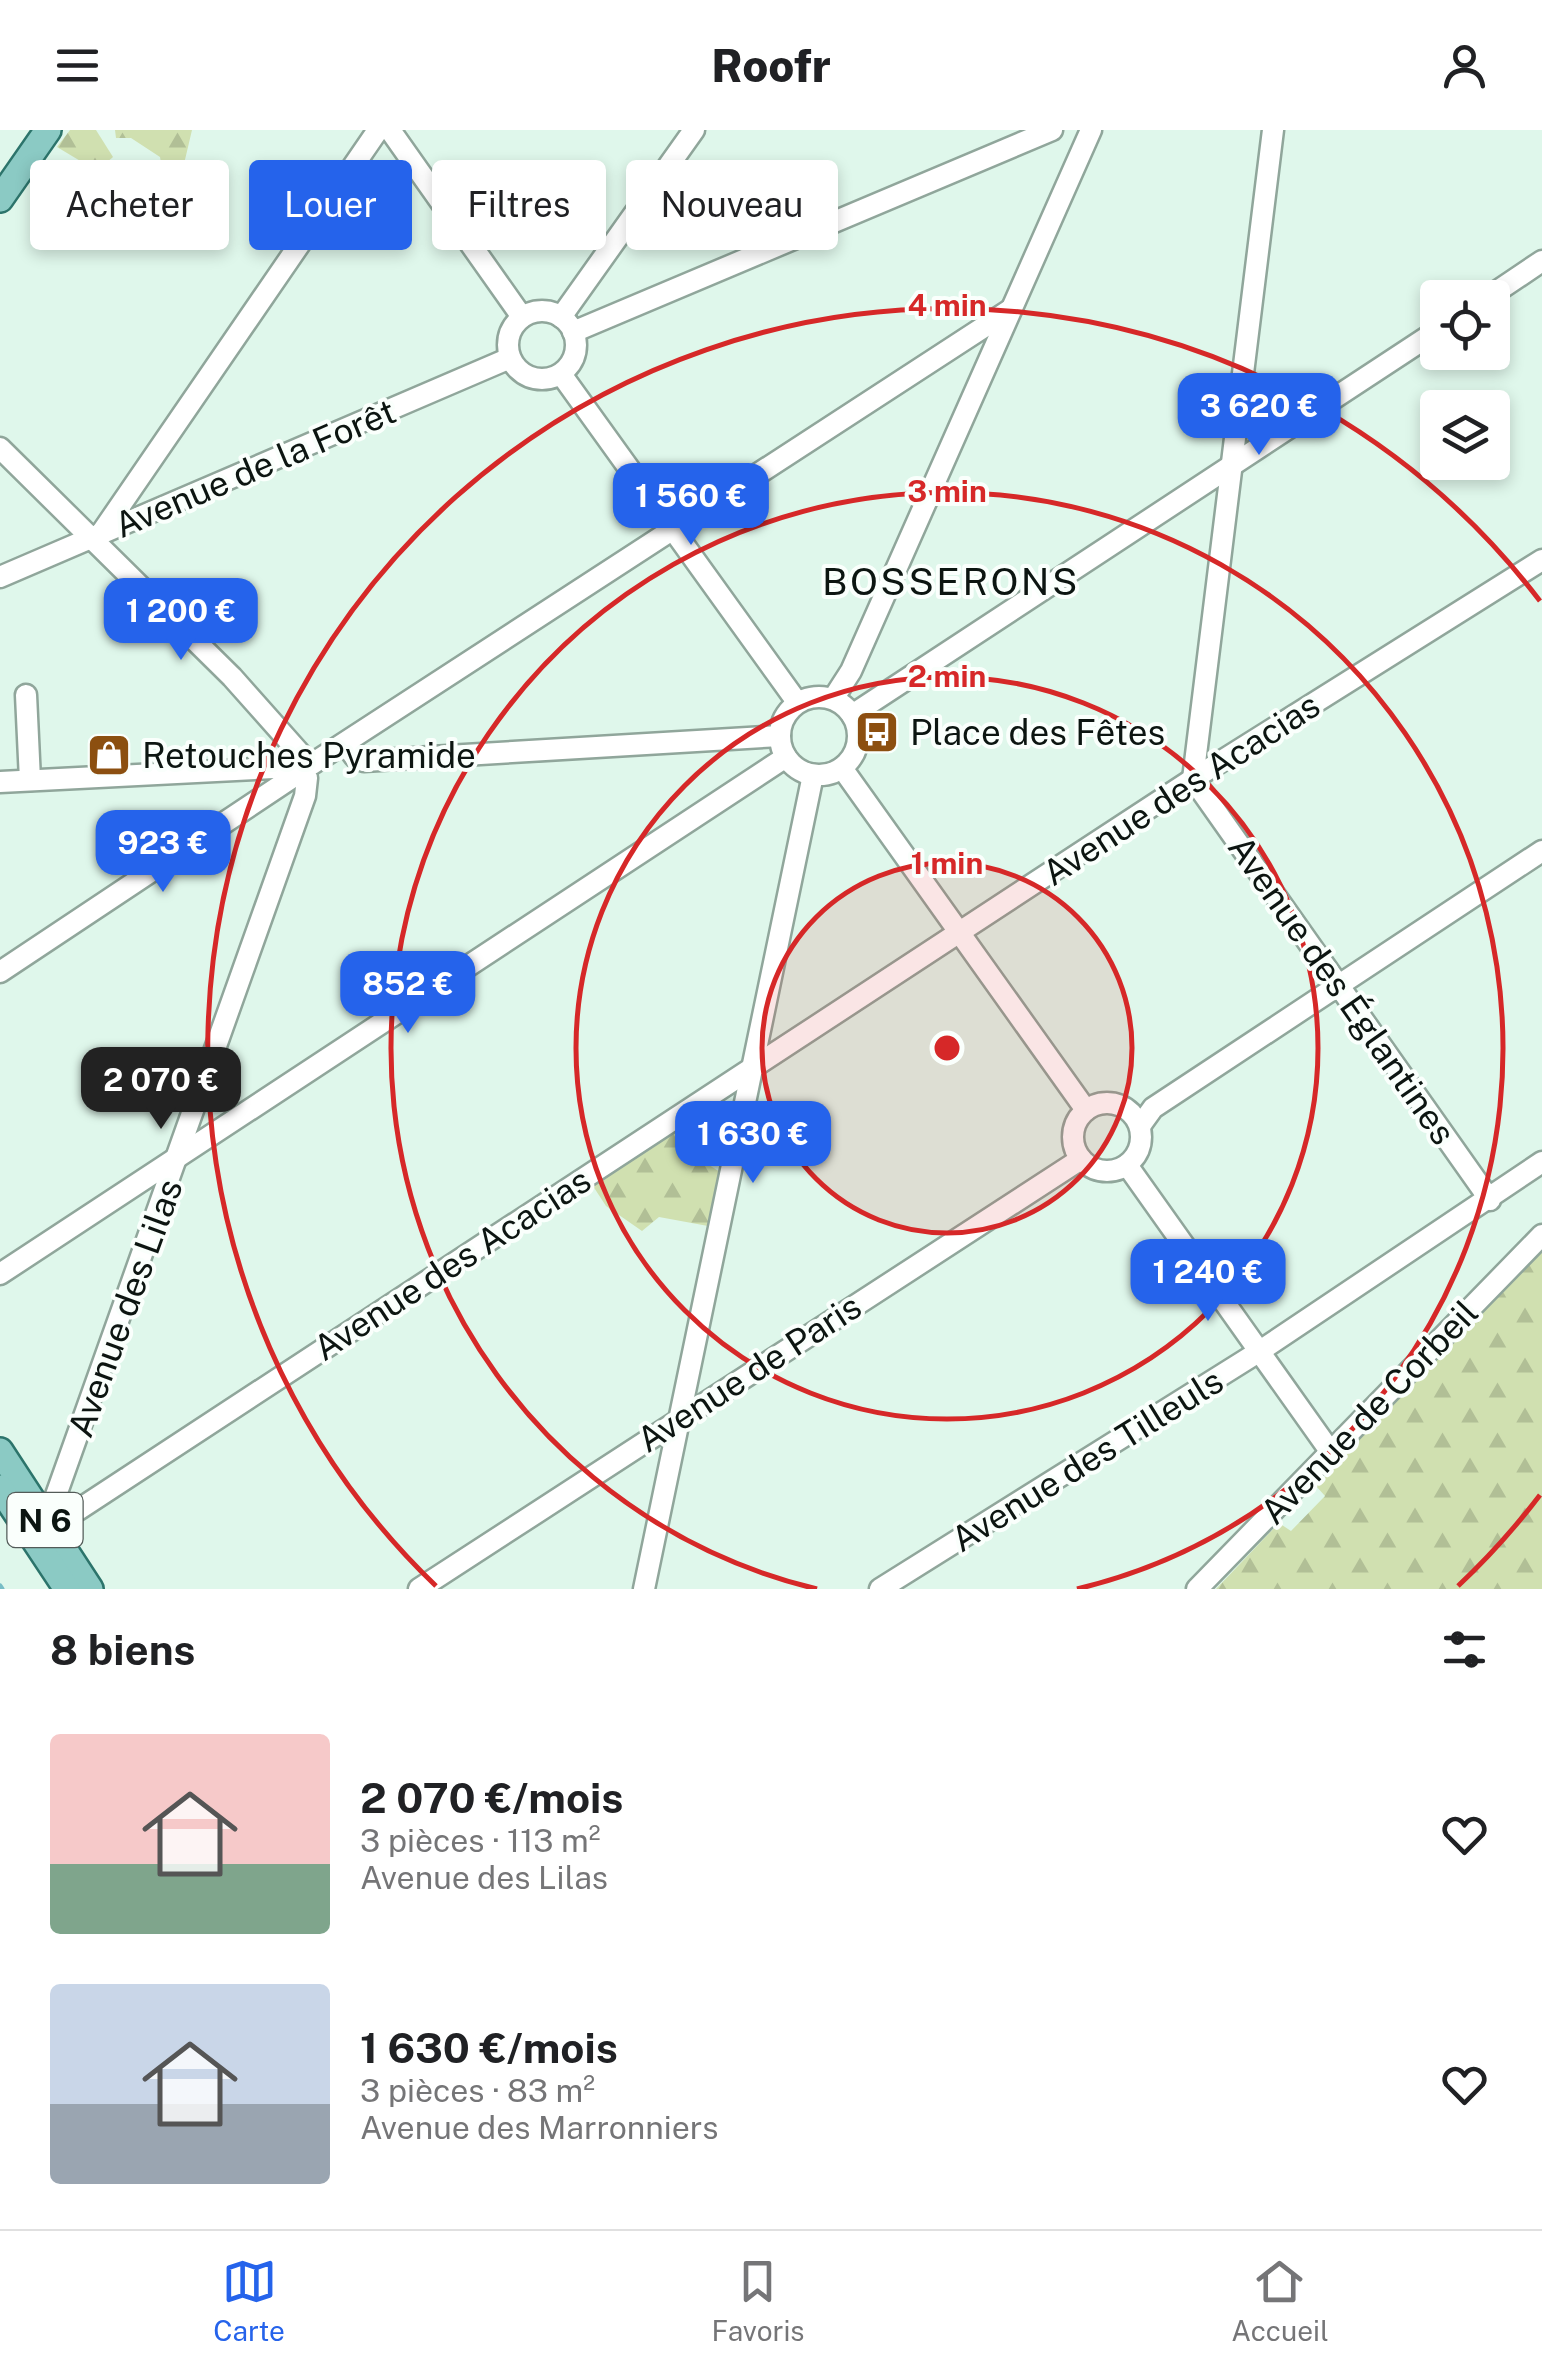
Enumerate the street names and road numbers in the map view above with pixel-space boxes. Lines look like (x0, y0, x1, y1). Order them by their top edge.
street label: Avenue de la Forêt (108, 390, 402, 546)
street label: Avenue des Acacias (1035, 684, 1327, 894)
street label: Avenue des Églantines (1220, 827, 1465, 1152)
street label: Avenue des Acacias (306, 1159, 598, 1369)
street label: Avenue des Lilas (59, 1174, 191, 1442)
street label: Avenue de Paris (629, 1285, 869, 1461)
street label: Avenue de Corbeil (1252, 1292, 1486, 1532)
street label: Avenue des Tilleuls (944, 1360, 1230, 1560)
road number: N 6 (8, 1493, 82, 1547)

